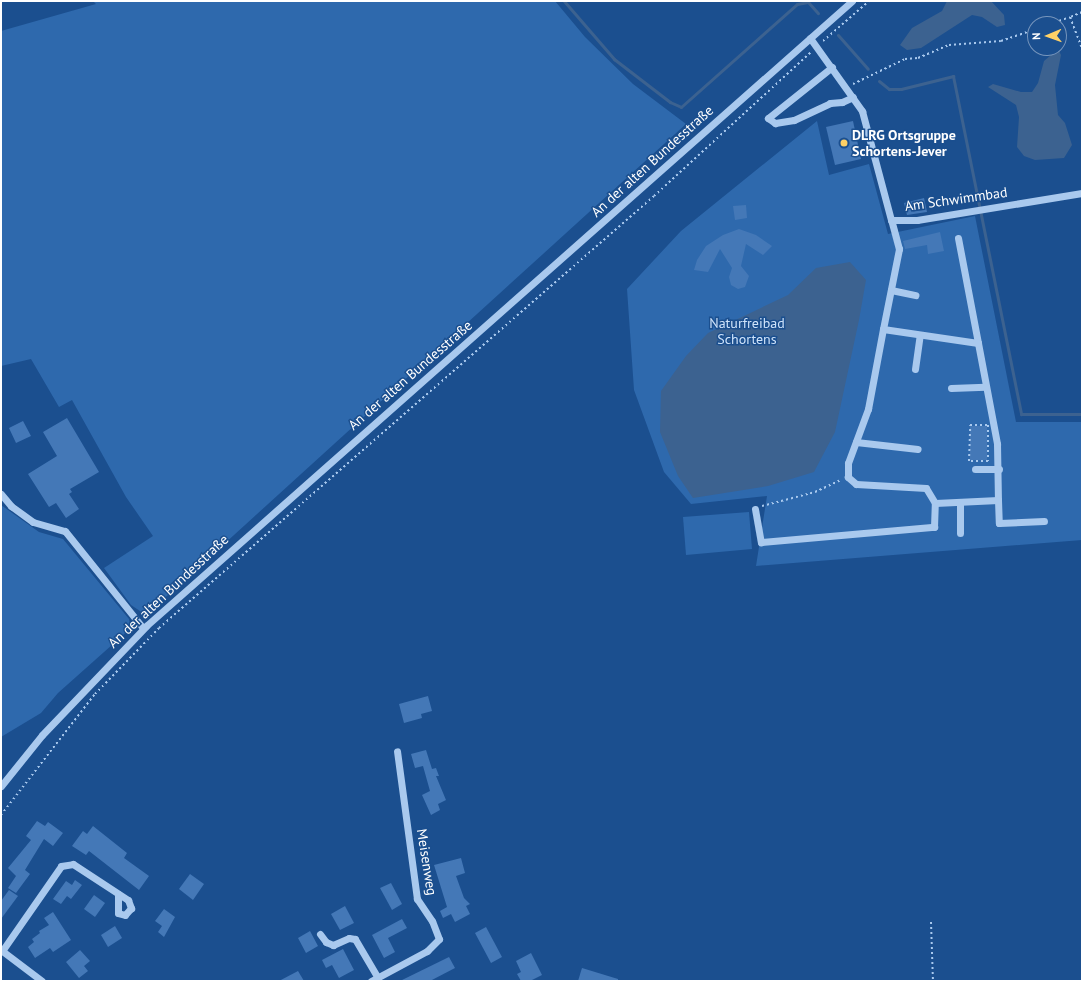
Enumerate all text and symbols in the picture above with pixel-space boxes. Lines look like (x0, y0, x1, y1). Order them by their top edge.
north arrow (1027, 16, 1067, 56)
text: N (1029, 33, 1043, 40)
street label: An der alten Bundesstraße (587, 102, 717, 220)
place label: DLRG Ortsgruppe Schortens-Jever (852, 127, 956, 160)
marker: DLRG Ortsgruppe Schortens-Jever (839, 138, 849, 148)
street label: Am Schwimmbad (904, 183, 1008, 215)
park label: Naturfreibad Schortens (709, 315, 785, 348)
street label: An der alten Bundesstraße (345, 317, 475, 433)
street label: An der alten Bundesstraße (104, 531, 232, 651)
street label: Meisenweg (413, 827, 441, 897)

